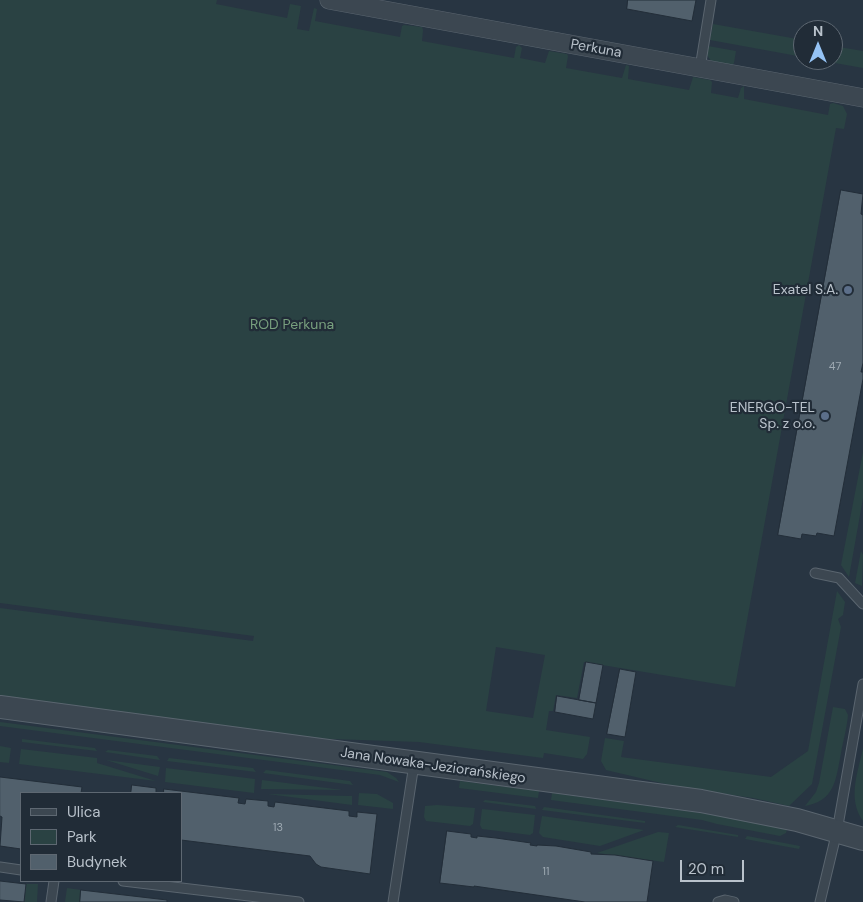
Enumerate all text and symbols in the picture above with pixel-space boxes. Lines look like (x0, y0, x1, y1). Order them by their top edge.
north arrow (793, 20, 843, 70)
text: N (813, 22, 823, 40)
street label: Perkuna (569, 36, 623, 62)
place label: Exatel S.A. (773, 282, 838, 298)
marker: Exatel S.A. (842, 284, 854, 296)
park label: ROD Perkuna (250, 317, 334, 333)
house number: 47 (829, 360, 841, 374)
place label: ENERGO-TEL Sp. z o.o. (730, 400, 815, 432)
marker: ENERGO-TEL Sp. z o.o. (819, 410, 831, 422)
street label: Jana Nowaka-Jeziorańskiego (339, 745, 527, 787)
legend (20, 792, 182, 882)
text: Ulica (67, 802, 101, 822)
house number: 13 (273, 821, 283, 835)
text: Park (67, 827, 97, 847)
scale bar (683, 850, 747, 882)
text: Budynek (67, 852, 127, 872)
text: 20 m (688, 859, 724, 879)
house number: 11 (543, 865, 549, 879)

